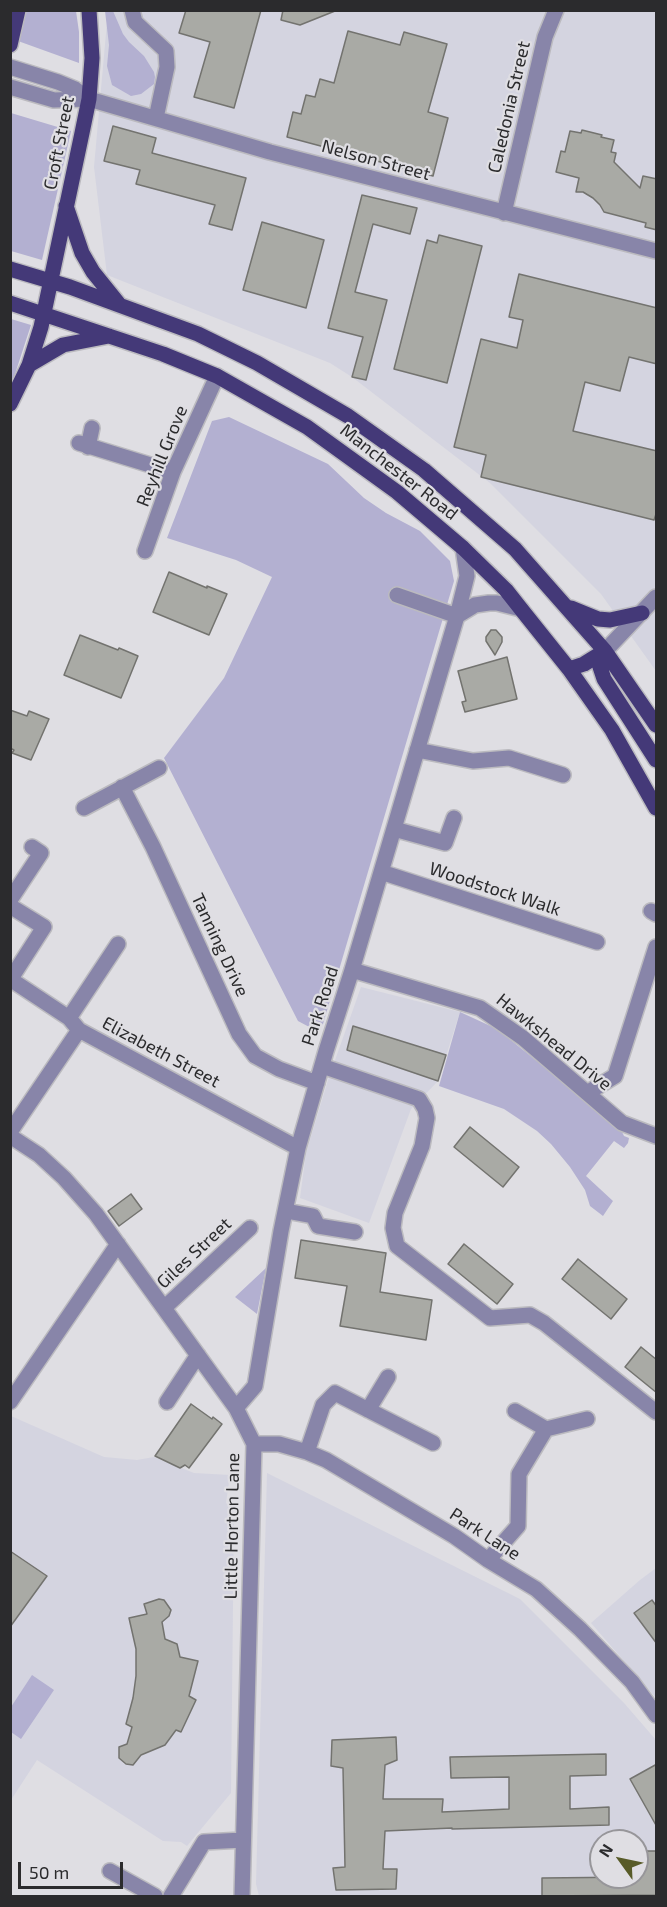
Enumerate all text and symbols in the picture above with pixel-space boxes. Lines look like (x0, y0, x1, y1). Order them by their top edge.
street label: Caledonia Street (483, 39, 535, 175)
street label: Croft Street (39, 94, 79, 192)
street label: Nelson Street (319, 135, 433, 185)
street label: Reyhill Grove (132, 402, 192, 510)
street label: Manchester Road (336, 419, 462, 525)
street label: Woodstock Walk (427, 858, 563, 920)
street label: Tanning Drive (187, 890, 253, 1000)
street label: Park Road (297, 964, 343, 1048)
street label: Hawkshead Drive (492, 989, 616, 1095)
street label: Elizabeth Street (98, 1012, 224, 1092)
street label: Giles Street (152, 1213, 236, 1293)
street label: Little Horton Lane (220, 1452, 244, 1600)
street label: Park Lane (446, 1503, 524, 1565)
north arrow (589, 1829, 649, 1889)
text: N (594, 1840, 616, 1860)
scale bar (21, 1850, 126, 1888)
text: 50 m (29, 1861, 69, 1883)

